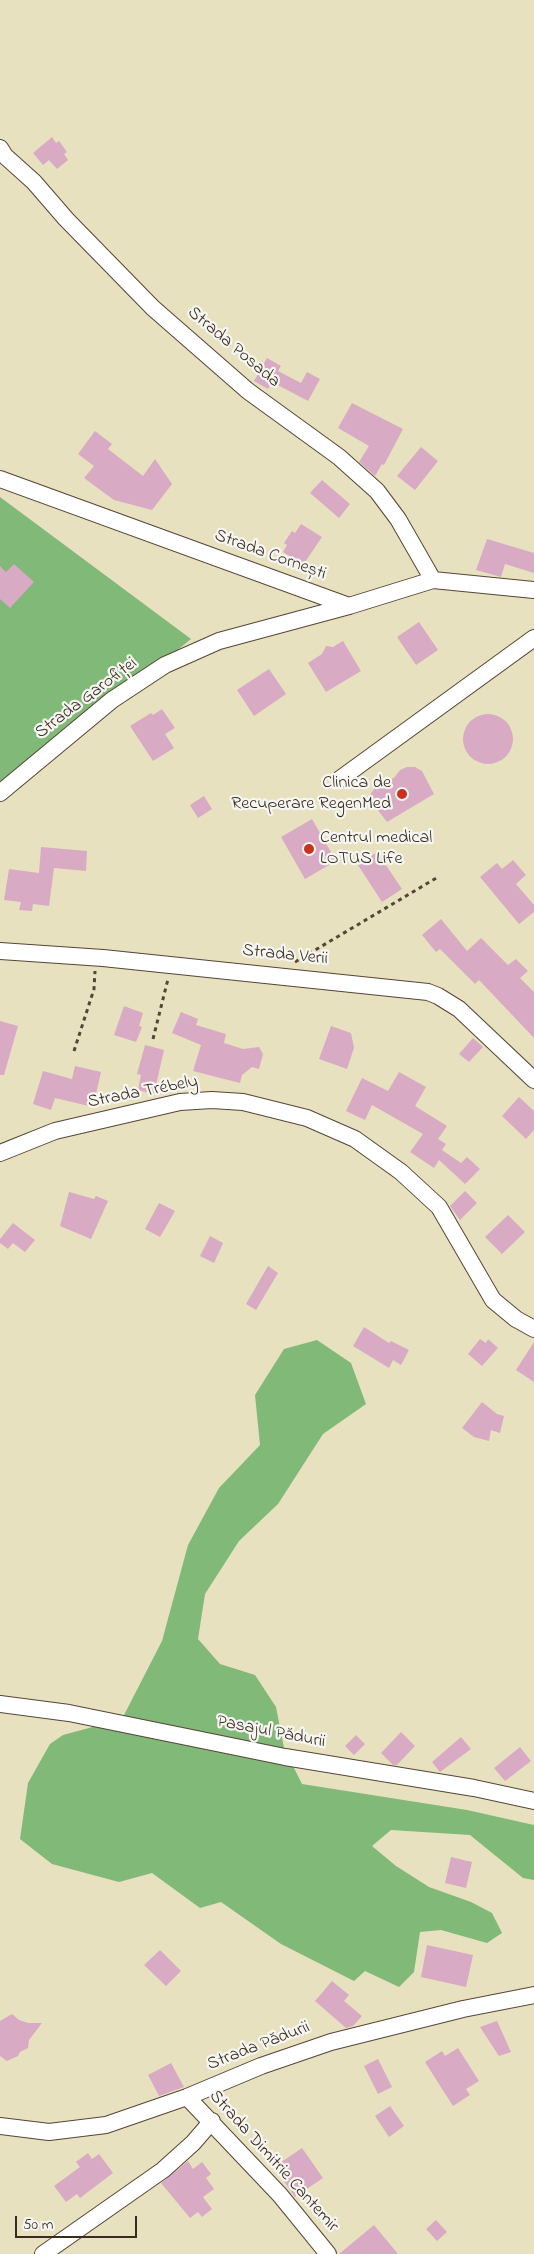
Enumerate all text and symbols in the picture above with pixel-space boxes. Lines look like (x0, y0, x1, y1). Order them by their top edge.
street label: Strada Posada (182, 303, 284, 393)
street label: Strada Cornești (211, 526, 329, 586)
street label: Strada Garofiței (32, 654, 142, 744)
place label: Clinica de Recuperare RegenMed (231, 773, 391, 816)
marker: Clinica de Recuperare RegenMed (395, 787, 409, 801)
place label: Centrul medical LOTUS Life (320, 828, 432, 871)
marker: Centrul medical LOTUS Life (302, 842, 316, 856)
street label: Strada Verii (241, 941, 329, 971)
street label: Strada Trébely (86, 1072, 200, 1114)
street label: Pasajul Pădurii (215, 1712, 327, 1754)
street label: Strada Pădurii (205, 2018, 313, 2076)
street label: Strada Dimitrie Cantemir (204, 2087, 342, 2237)
scale bar (18, 2206, 140, 2238)
text: 50 m (23, 2214, 53, 2236)

